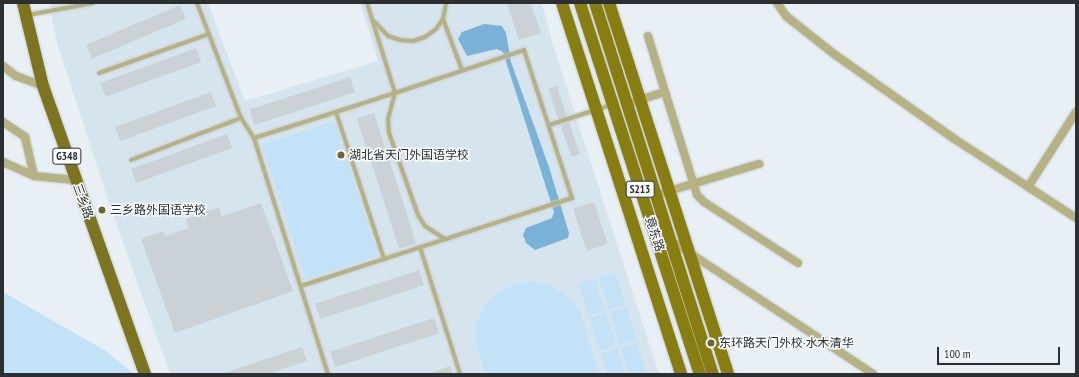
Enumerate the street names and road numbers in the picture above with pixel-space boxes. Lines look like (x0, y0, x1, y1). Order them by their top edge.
road number: G348 (52, 147, 82, 165)
road number: S213 (625, 180, 655, 198)
street label: 三乡路 (70, 182, 96, 220)
street label: 竟东路 (643, 215, 667, 253)

